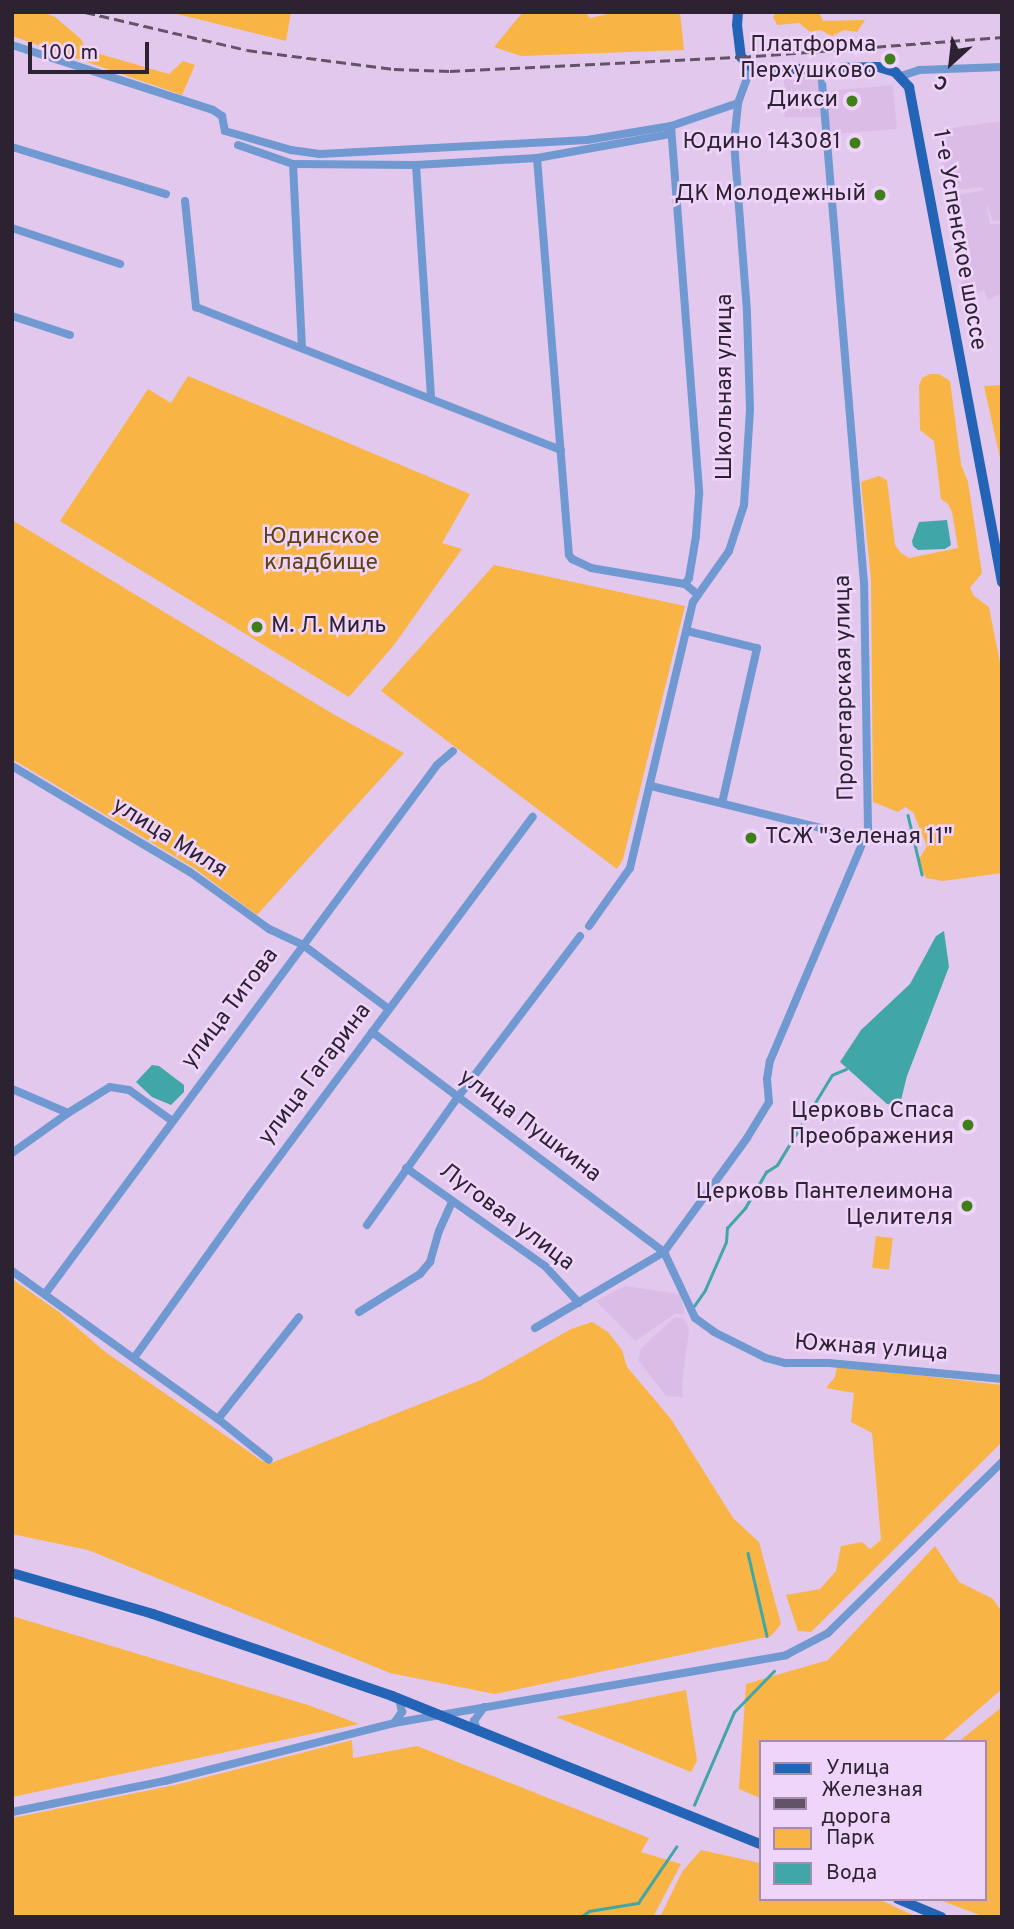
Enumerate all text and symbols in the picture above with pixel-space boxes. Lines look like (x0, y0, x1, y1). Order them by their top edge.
scale bar (32, 28, 152, 72)
north arrow (916, 28, 986, 98)
place label: Платформа Перхушково (740, 32, 876, 86)
text: 100 m (41, 40, 98, 67)
marker: Платформа Перхушково (882, 51, 898, 67)
text: С (931, 68, 952, 95)
place label: Дикси (767, 87, 838, 115)
marker: Дикси (844, 93, 860, 109)
street label: 1-е Успенское шоссе (925, 127, 991, 353)
place label: Юдино 143081 (683, 129, 841, 157)
marker: Юдино 143081 (847, 135, 863, 151)
place label: ДК Молодежный (675, 181, 866, 209)
marker: ДК Молодежный (872, 187, 888, 203)
street label: Школьная улица (712, 294, 740, 480)
park label: Юдинское кладбище (263, 524, 379, 578)
street label: Пролетарская улица (830, 575, 862, 801)
place label: М. Л. Миль (271, 613, 387, 641)
marker: М. Л. Миль (249, 619, 265, 635)
street label: улица Миля (106, 793, 232, 885)
place label: ТСЖ "Зеленая 11" (765, 824, 953, 852)
marker: ТСЖ "Зеленая 11" (743, 830, 759, 846)
street label: улица Титова (176, 943, 286, 1075)
street label: улица Гагарина (254, 999, 378, 1151)
street label: улица Пушкина (452, 1064, 606, 1190)
place label: Церковь Спаса Преображения (789, 1098, 954, 1152)
marker: Церковь Спаса Преображения (960, 1117, 976, 1133)
street label: Луговая улица (433, 1158, 579, 1278)
place label: Церковь Пантелеимона Целителя (696, 1179, 953, 1233)
marker: Церковь Пантелеимона Целителя (959, 1198, 975, 1214)
street label: Южная улица (793, 1330, 949, 1368)
legend (758, 1740, 986, 1901)
text: Улица (826, 1755, 890, 1782)
text: Железная дорога (821, 1777, 923, 1831)
text: Парк (826, 1825, 875, 1852)
text: Вода (826, 1860, 877, 1887)

